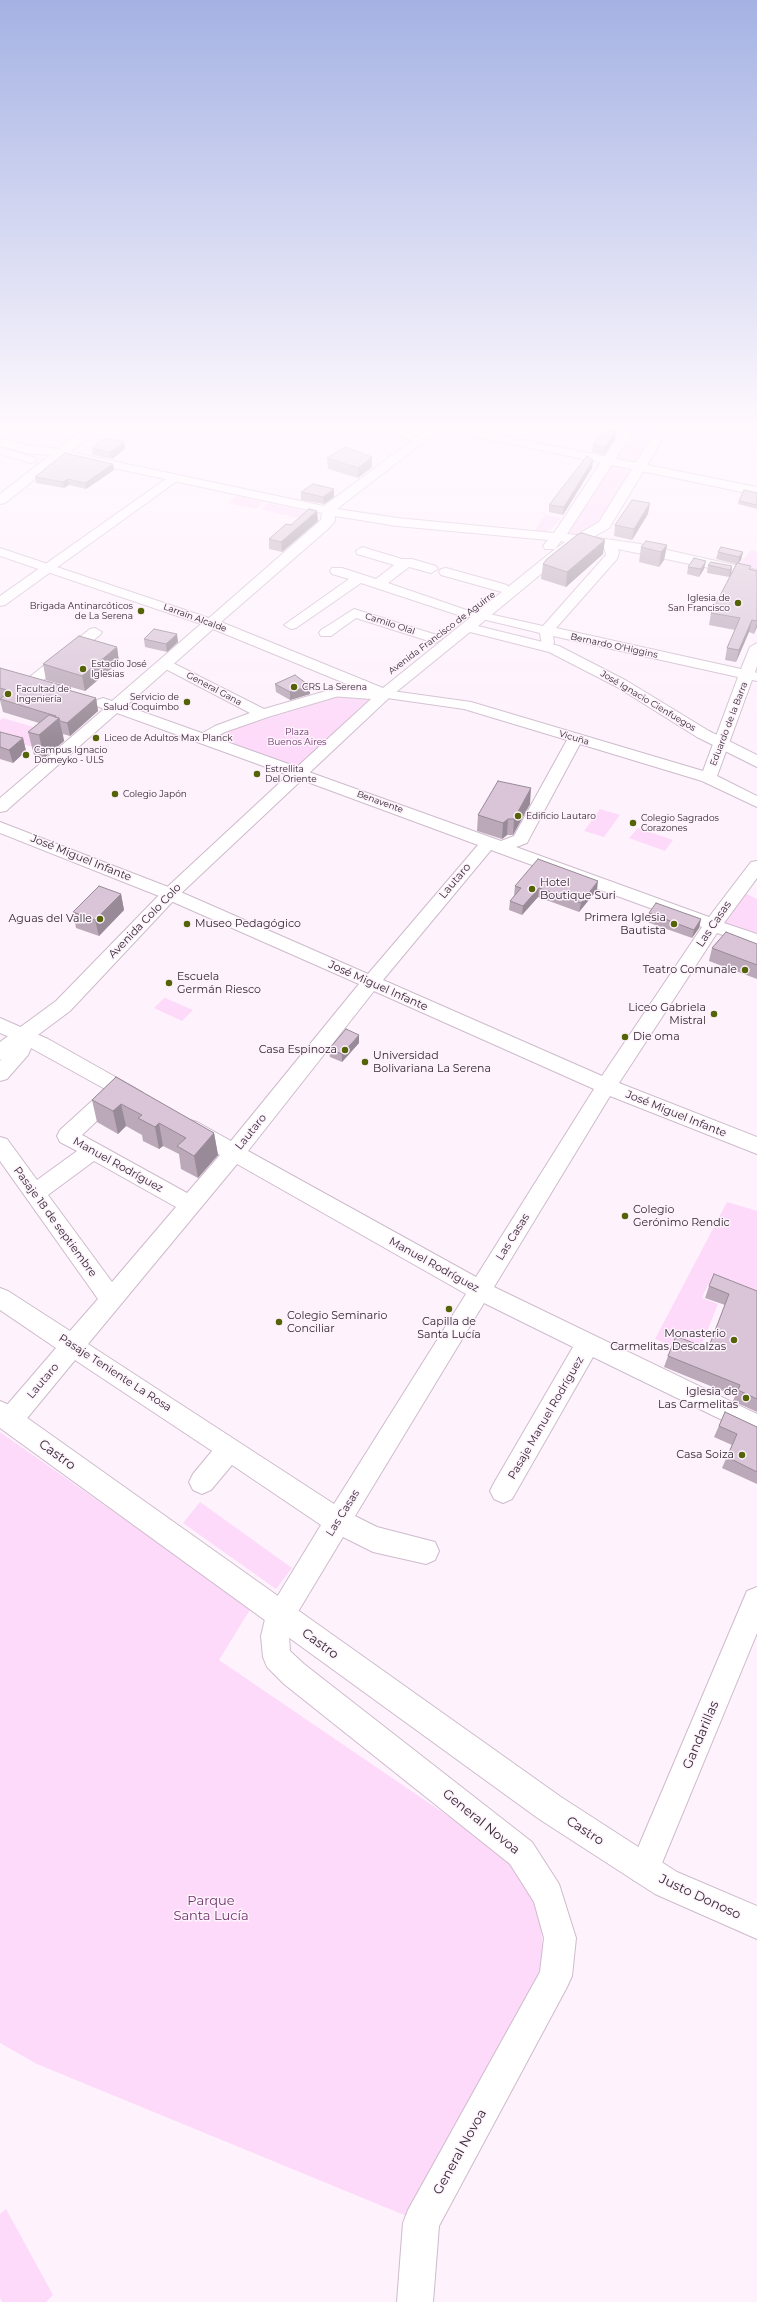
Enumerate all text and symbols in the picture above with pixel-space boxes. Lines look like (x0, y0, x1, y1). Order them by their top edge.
street label: Avenida Francisco de Aguirre (386, 589, 498, 677)
place label: Iglesia de San Francisco (668, 593, 730, 614)
marker: Iglesia de San Francisco (733, 598, 743, 608)
place label: Brigada Antinarcóticos de La Serena (30, 601, 133, 622)
street label: Larraín Alcalde (162, 602, 228, 634)
marker: Brigada Antinarcóticos de La Serena (136, 606, 146, 616)
street label: Camilo Olal (364, 611, 416, 637)
street label: Bernardo O'Higgins (569, 631, 659, 661)
place label: Estadio José Iglesias (91, 659, 147, 680)
marker: Estadio José Iglesias (78, 664, 88, 674)
street label: José Ignacio Cienfuegos (598, 668, 698, 734)
street label: General Gana (185, 670, 243, 708)
street label: Eduardo de la Barra (708, 680, 750, 768)
marker: CRS La Serena (289, 682, 299, 692)
place label: CRS La Serena (302, 682, 367, 692)
place label: Facultad de Ingeniería (16, 684, 69, 705)
marker: Facultad de Ingeniería (3, 689, 13, 699)
place label: Servicio de Salud Coquimbo (104, 692, 179, 713)
marker: Servicio de Salud Coquimbo (182, 697, 192, 707)
park label: Plaza Buenos Aires (268, 727, 326, 748)
street label: Vicuña (558, 728, 590, 748)
marker: Liceo de Adultos Max Planck (91, 733, 101, 743)
place label: Liceo de Adultos Max Planck (104, 733, 233, 743)
place label: Campus Ignacio Domeyko - ULS (34, 745, 107, 766)
marker: Campus Ignacio Domeyko - ULS (21, 750, 31, 760)
place label: Estrellita Del Oriente (265, 764, 317, 785)
marker: Estrellita Del Oriente (252, 769, 262, 779)
marker: Colegio Japón (110, 789, 120, 799)
place label: Colegio Japón (123, 789, 187, 799)
street label: Benavente (355, 789, 405, 815)
marker: Edificio Lautaro (513, 811, 523, 821)
place label: Edificio Lautaro (526, 811, 596, 821)
place label: Colegio Sagrados Corazones (641, 813, 719, 834)
marker: Colegio Sagrados Corazones (628, 818, 638, 828)
street label: José Miguel Infante (29, 832, 133, 884)
street label: Lautaro (436, 861, 474, 901)
place label: Hotel Boutique Suri (540, 876, 616, 902)
street label: Avenida Colo Colo (106, 881, 184, 961)
marker: Hotel Boutique Suri (527, 884, 537, 894)
street label: Las Casas (694, 898, 734, 950)
place label: Primera Iglesia Bautista (584, 911, 666, 937)
place label: Aguas del Valle (8, 912, 92, 926)
marker: Aguas del Valle (95, 914, 105, 924)
place label: Museo Pedagógico (195, 917, 301, 931)
marker: Museo Pedagógico (182, 919, 192, 929)
marker: Primera Iglesia Bautista (669, 919, 679, 929)
street label: José Miguel Infante (326, 958, 430, 1014)
place label: Teatro Comunale (643, 963, 737, 977)
marker: Teatro Comunale (740, 965, 750, 975)
place label: Escuela Germán Riesco (177, 970, 261, 996)
marker: Escuela Germán Riesco (164, 978, 174, 988)
place label: Liceo Gabriela Mistral (628, 1001, 706, 1027)
marker: Liceo Gabriela Mistral (709, 1009, 719, 1019)
place label: Die oma (633, 1030, 680, 1044)
marker: Die oma (620, 1032, 630, 1042)
place label: Casa Espinoza (259, 1043, 337, 1057)
marker: Casa Espinoza (340, 1045, 350, 1055)
place label: Universidad Bolivariana La Serena (373, 1049, 491, 1075)
marker: Universidad Bolivariana La Serena (360, 1057, 370, 1067)
street label: José Miguel Infante (624, 1088, 728, 1140)
street label: Lautaro (233, 1111, 269, 1153)
street label: Manuel Rodríguez (71, 1135, 165, 1195)
street label: Pasaje 18 de septiembre (11, 1164, 99, 1280)
place label: Colegio Gerónimo Rendic (633, 1203, 730, 1229)
street label: Las Casas (493, 1211, 533, 1263)
marker: Colegio Gerónimo Rendic (620, 1211, 630, 1221)
street label: Manuel Rodríguez (387, 1235, 481, 1295)
marker: Capilla de Santa Lucía (444, 1304, 454, 1314)
place label: Colegio Seminario Conciliar (287, 1309, 387, 1335)
place label: Capilla de Santa Lucía (417, 1315, 481, 1341)
marker: Colegio Seminario Conciliar (274, 1317, 284, 1327)
place label: Monasterio Carmelitas Descalzas (610, 1327, 726, 1353)
street label: Pasaje Teniente La Rosa (56, 1332, 174, 1414)
marker: Monasterio Carmelitas Descalzas (729, 1335, 739, 1345)
street label: Pasaje Manuel Rodríguez (505, 1354, 587, 1482)
street label: Lautaro (24, 1361, 62, 1401)
place label: Iglesia de Las Carmelitas (658, 1385, 738, 1411)
marker: Iglesia de Las Carmelitas (741, 1393, 751, 1403)
street label: Castro (36, 1436, 78, 1474)
place label: Casa Soiza (676, 1448, 734, 1462)
marker: Casa Soiza (737, 1450, 747, 1460)
street label: Las Casas (323, 1487, 363, 1539)
street label: Castro (299, 1625, 341, 1663)
street label: Gandarillas (680, 1699, 722, 1771)
street label: General Novoa (439, 1786, 523, 1858)
street label: Castro (563, 1813, 607, 1849)
street label: Justo Donoso (657, 1871, 743, 1923)
park label: Parque Santa Lucía (173, 1893, 249, 1924)
street label: General Novoa (430, 2107, 490, 2197)

